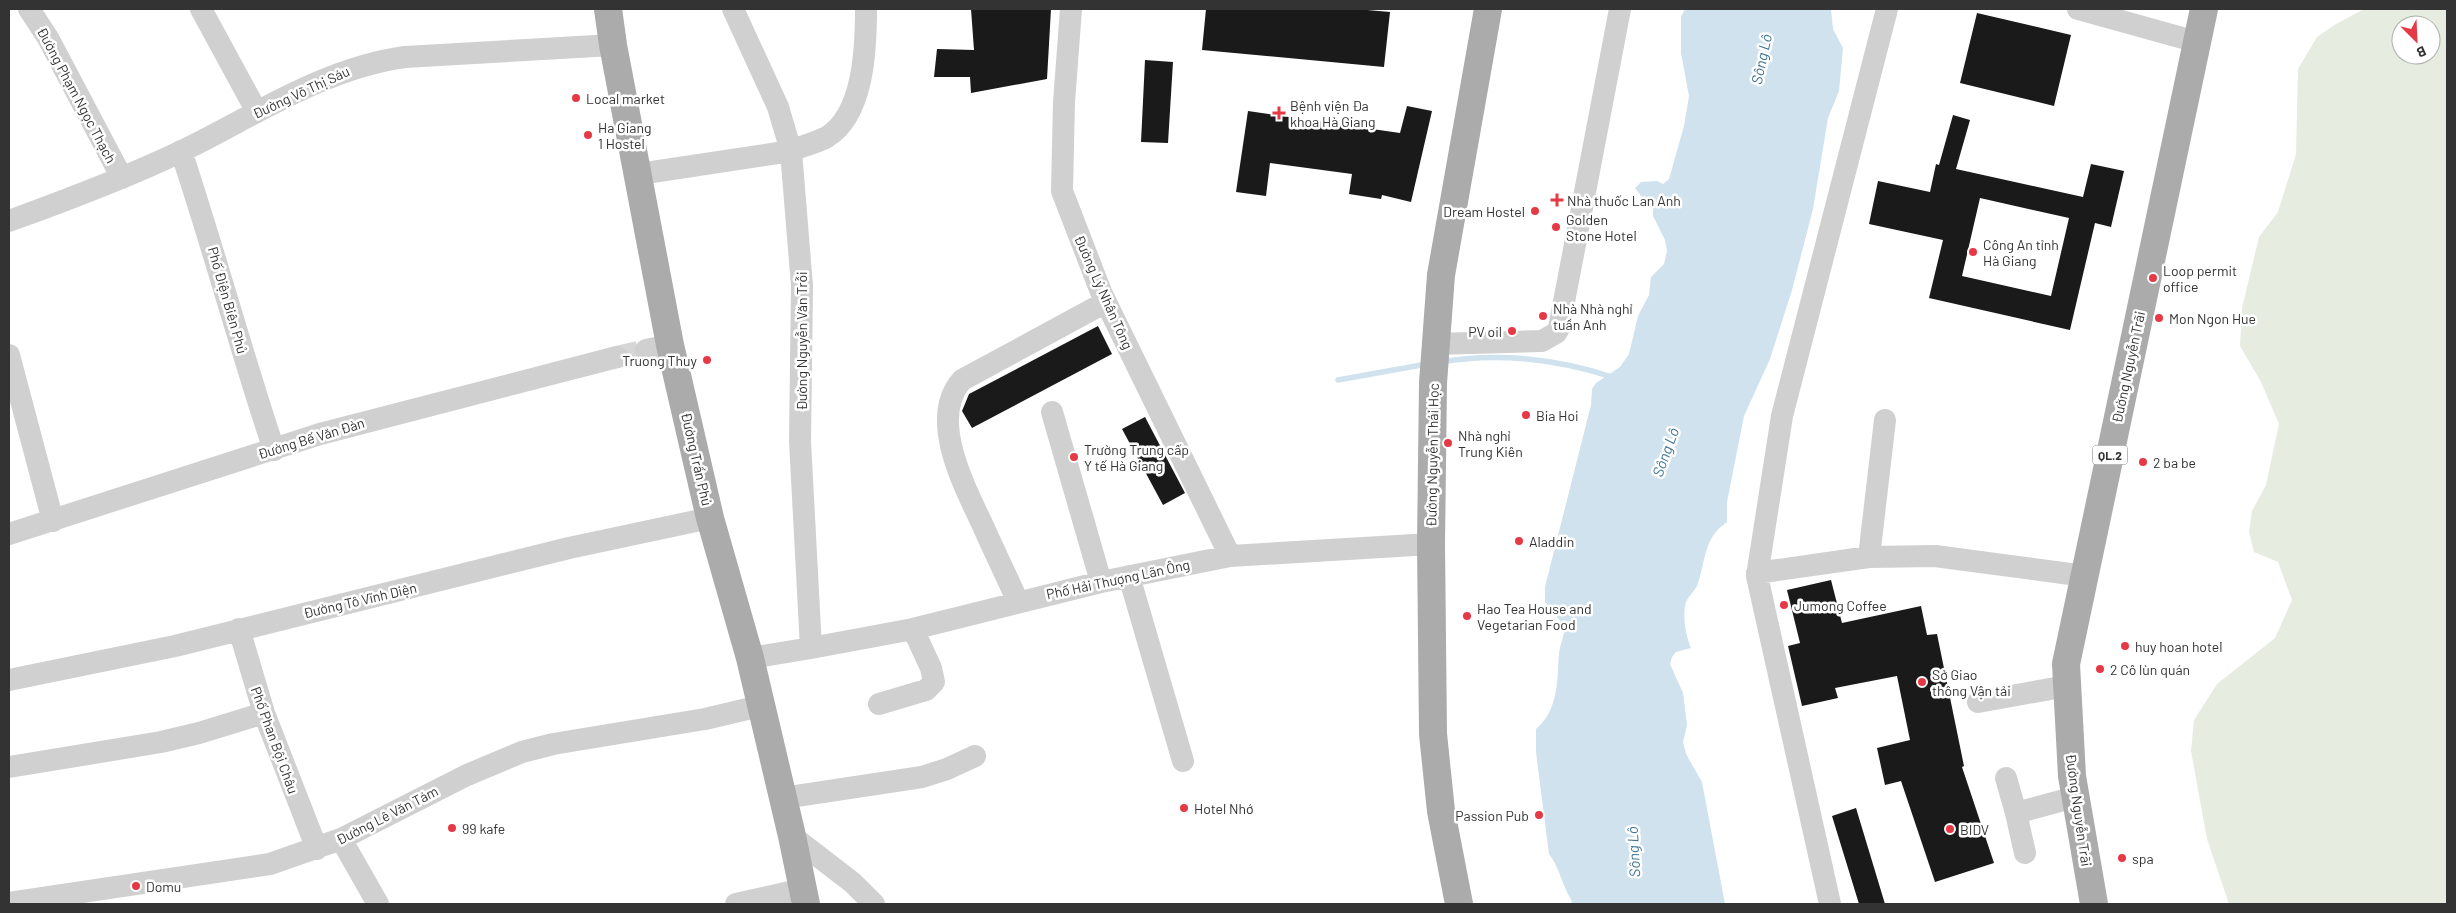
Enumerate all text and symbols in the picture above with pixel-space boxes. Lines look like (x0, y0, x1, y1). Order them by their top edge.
north arrow (2391, 15, 2441, 65)
street label: Đường Phạm Ngọc Thạch (34, 24, 120, 166)
water label: Sông Lô (1747, 32, 1775, 86)
text: B (2414, 43, 2429, 62)
street label: Đường Võ Thị Sáu (250, 62, 352, 122)
place label: Local market (586, 90, 665, 107)
marker: Local market (570, 92, 582, 104)
place label: Bệnh viện Đa khoa Hà Giang (1290, 97, 1375, 130)
marker: Bệnh viện Đa khoa Hà Giang (1272, 106, 1286, 120)
place label: Ha Giang 1 Hostel (598, 119, 651, 152)
marker: Ha Giang 1 Hostel (582, 129, 594, 141)
place label: Nhà thuốc Lan Anh (1567, 192, 1681, 209)
marker: Nhà thuốc Lan Anh (1551, 194, 1563, 206)
place label: Dream Hostel (1443, 203, 1525, 220)
marker: Dream Hostel (1529, 205, 1541, 217)
place label: Golden Stone Hotel (1566, 211, 1637, 244)
marker: Golden Stone Hotel (1550, 221, 1562, 233)
street label: Đường Lý Nhân Tông (1071, 232, 1137, 352)
place label: Công An tỉnh Hà Giang (1983, 236, 2059, 269)
street label: Phố Điện Biên Phủ (205, 245, 251, 355)
marker: Công An tỉnh Hà Giang (1967, 246, 1979, 258)
place label: Loop permit office (2163, 262, 2237, 295)
street label: Đường Nguyễn Văn Trỗi (793, 271, 810, 411)
marker: Loop permit office (2147, 272, 2159, 284)
place label: Nhà Nhà nghỉ tuần Anh (1553, 300, 1632, 333)
marker: Nhà Nhà nghỉ tuần Anh (1537, 310, 1549, 322)
street label: Đường Nguyễn Trãi (2108, 310, 2148, 424)
place label: Mon Ngon Hue (2169, 310, 2256, 327)
marker: Mon Ngon Hue (2153, 312, 2165, 324)
place label: PV oil (1468, 323, 1502, 340)
marker: PV oil (1506, 325, 1518, 337)
place label: Truong Thuy (622, 352, 698, 369)
marker: Truong Thuy (701, 354, 713, 366)
street label: Đường Nguyễn Thái Học (1422, 383, 1442, 527)
place label: Bia Hoi (1536, 407, 1579, 424)
marker: Bia Hoi (1520, 409, 1532, 421)
street label: Đường Trần Phú (678, 411, 716, 507)
street label: Đường Bế Văn Đàn (256, 414, 366, 462)
water label: Sông Lô (1648, 425, 1682, 479)
place label: Nhà nghỉ Trung Kiên (1458, 427, 1523, 460)
marker: Nhà nghỉ Trung Kiên (1442, 437, 1454, 449)
place label: Trường Trung cấp Y tế Hà Giang (1084, 441, 1189, 474)
road number: QL.2 (2092, 446, 2128, 464)
marker: Trường Trung cấp Y tế Hà Giang (1068, 451, 1080, 463)
place label: 2 ba be (2153, 454, 2196, 471)
marker: 2 ba be (2137, 456, 2149, 468)
place label: Aladdin (1529, 533, 1574, 550)
marker: Aladdin (1513, 535, 1525, 547)
street label: Phố Hải Thượng Lãn Ông (1045, 555, 1191, 603)
street label: Đường Tô Vĩnh Diện (302, 579, 418, 621)
place label: Jumong Coffee (1794, 597, 1887, 614)
marker: Jumong Coffee (1778, 599, 1790, 611)
place label: Hao Tea House and Vegetarian Food (1477, 600, 1592, 633)
marker: Hao Tea House and Vegetarian Food (1461, 610, 1473, 622)
place label: huy hoan hotel (2135, 638, 2222, 655)
marker: huy hoan hotel (2119, 640, 2131, 652)
place label: 2 Cô lùn quán (2110, 661, 2190, 678)
marker: 2 Cô lùn quán (2094, 663, 2106, 675)
place label: Sở Giao thông Vận tải (1932, 666, 2011, 699)
marker: Sở Giao thông Vận tải (1916, 676, 1928, 688)
street label: Phố Phan Bội Châu (248, 684, 302, 796)
street label: Đường Nguyễn Trãi (2063, 752, 2095, 868)
street label: Đường Lê Văn Tám (333, 782, 441, 848)
place label: Hotel Nhớ (1194, 800, 1254, 817)
marker: Hotel Nhớ (1178, 802, 1190, 814)
place label: Passion Pub (1455, 807, 1529, 824)
marker: Passion Pub (1533, 809, 1545, 821)
place label: 99 kafe (462, 820, 505, 837)
place label: BIDV (1960, 821, 1989, 838)
marker: 99 kafe (446, 822, 458, 834)
marker: BIDV (1944, 823, 1956, 835)
water label: Sông Lô (1623, 826, 1643, 878)
place label: spa (2132, 850, 2154, 867)
marker: spa (2116, 852, 2128, 864)
place label: Domu (146, 878, 181, 895)
marker: Domu (130, 880, 142, 892)

